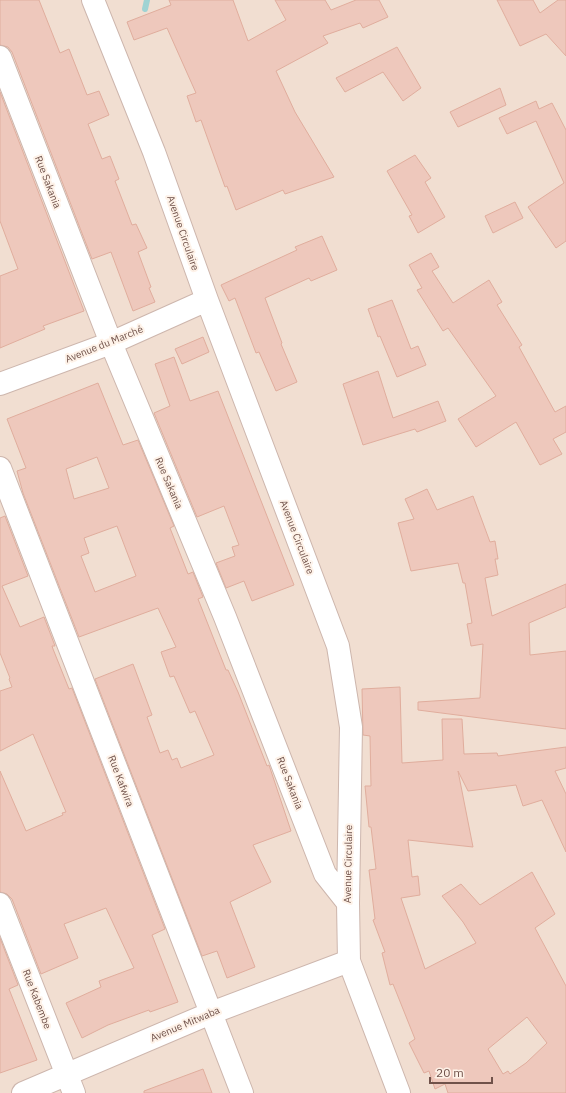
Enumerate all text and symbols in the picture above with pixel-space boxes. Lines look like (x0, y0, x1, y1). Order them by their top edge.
street label: Rue Sakania (32, 154, 64, 211)
street label: Avenue Circulaire (164, 194, 202, 273)
street label: Avenue du Marché (63, 322, 145, 366)
street label: Rue Sakania (152, 455, 186, 512)
street label: Avenue Circulaire (277, 498, 317, 576)
street label: Rue Kafwira (105, 754, 137, 809)
street label: Rue Sakania (274, 755, 306, 812)
street label: Avenue Circulaire (341, 824, 355, 903)
street label: Rue Kabembe (20, 967, 54, 1031)
street label: Avenue Mitwaba (148, 1003, 222, 1044)
scale bar (430, 1059, 492, 1085)
text: 20 m (436, 1065, 464, 1080)

